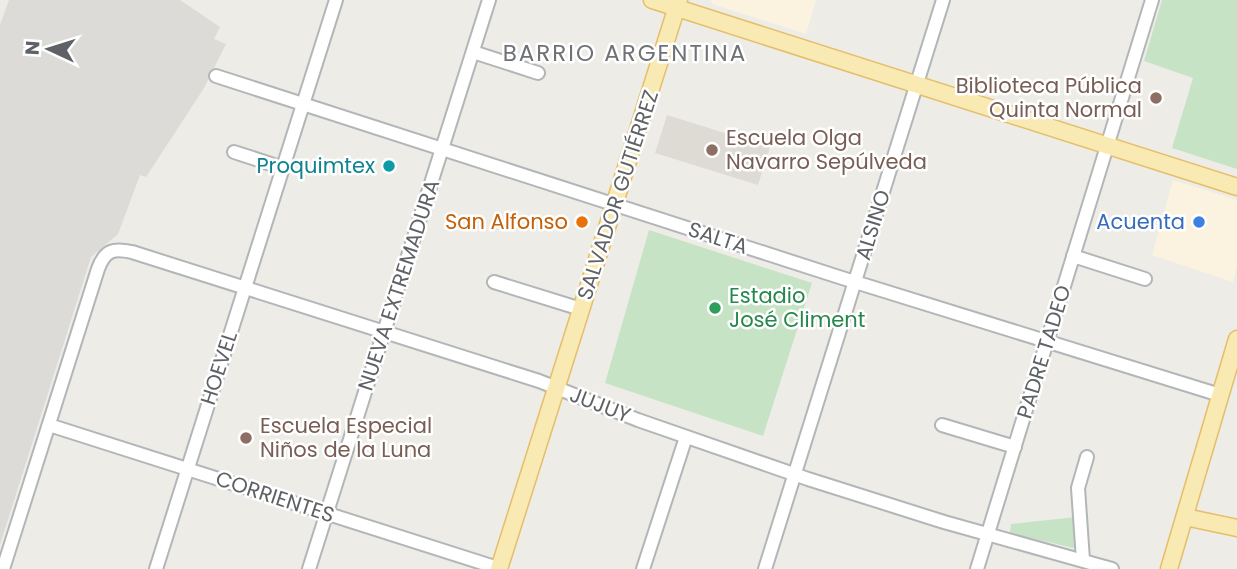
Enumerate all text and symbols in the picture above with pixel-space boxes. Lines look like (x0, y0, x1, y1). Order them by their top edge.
north arrow (14, 14, 84, 84)
district label: BARRIO ARGENTINA (503, 37, 747, 69)
text: N (19, 40, 47, 56)
place label: Biblioteca Pública Quinta Normal (956, 71, 1142, 124)
street label: SALVADOR GUTIÉRREZ (570, 86, 665, 304)
marker: Biblioteca Pública Quinta Normal (1148, 90, 1164, 106)
place label: Escuela Olga Navarro Sepúlveda (726, 123, 927, 176)
marker: Escuela Olga Navarro Sepúlveda (704, 142, 720, 158)
place label: Proquimtex (256, 151, 375, 180)
marker: Proquimtex (381, 158, 397, 174)
street label: NUEVA EXTREMADURA (351, 175, 446, 394)
street label: ALSINO (848, 186, 897, 264)
place label: San Alfonso (445, 207, 568, 236)
place label: Acuenta (1096, 207, 1185, 236)
marker: San Alfonso (574, 214, 590, 230)
street label: SALTA (685, 214, 752, 261)
marker: Acuenta (1191, 214, 1207, 230)
place label: Estadio José Climent (729, 281, 865, 334)
street label: PADRE TADEO (1009, 282, 1078, 422)
marker: Estadio José Climent (707, 300, 723, 316)
street label: HOEVEL (193, 327, 244, 408)
street label: JUJUY (566, 380, 635, 429)
place label: Escuela Especial Niños de la Luna (260, 411, 432, 464)
marker: Escuela Especial Niños de la Luna (238, 430, 254, 446)
street label: CORRIENTES (212, 464, 338, 529)

